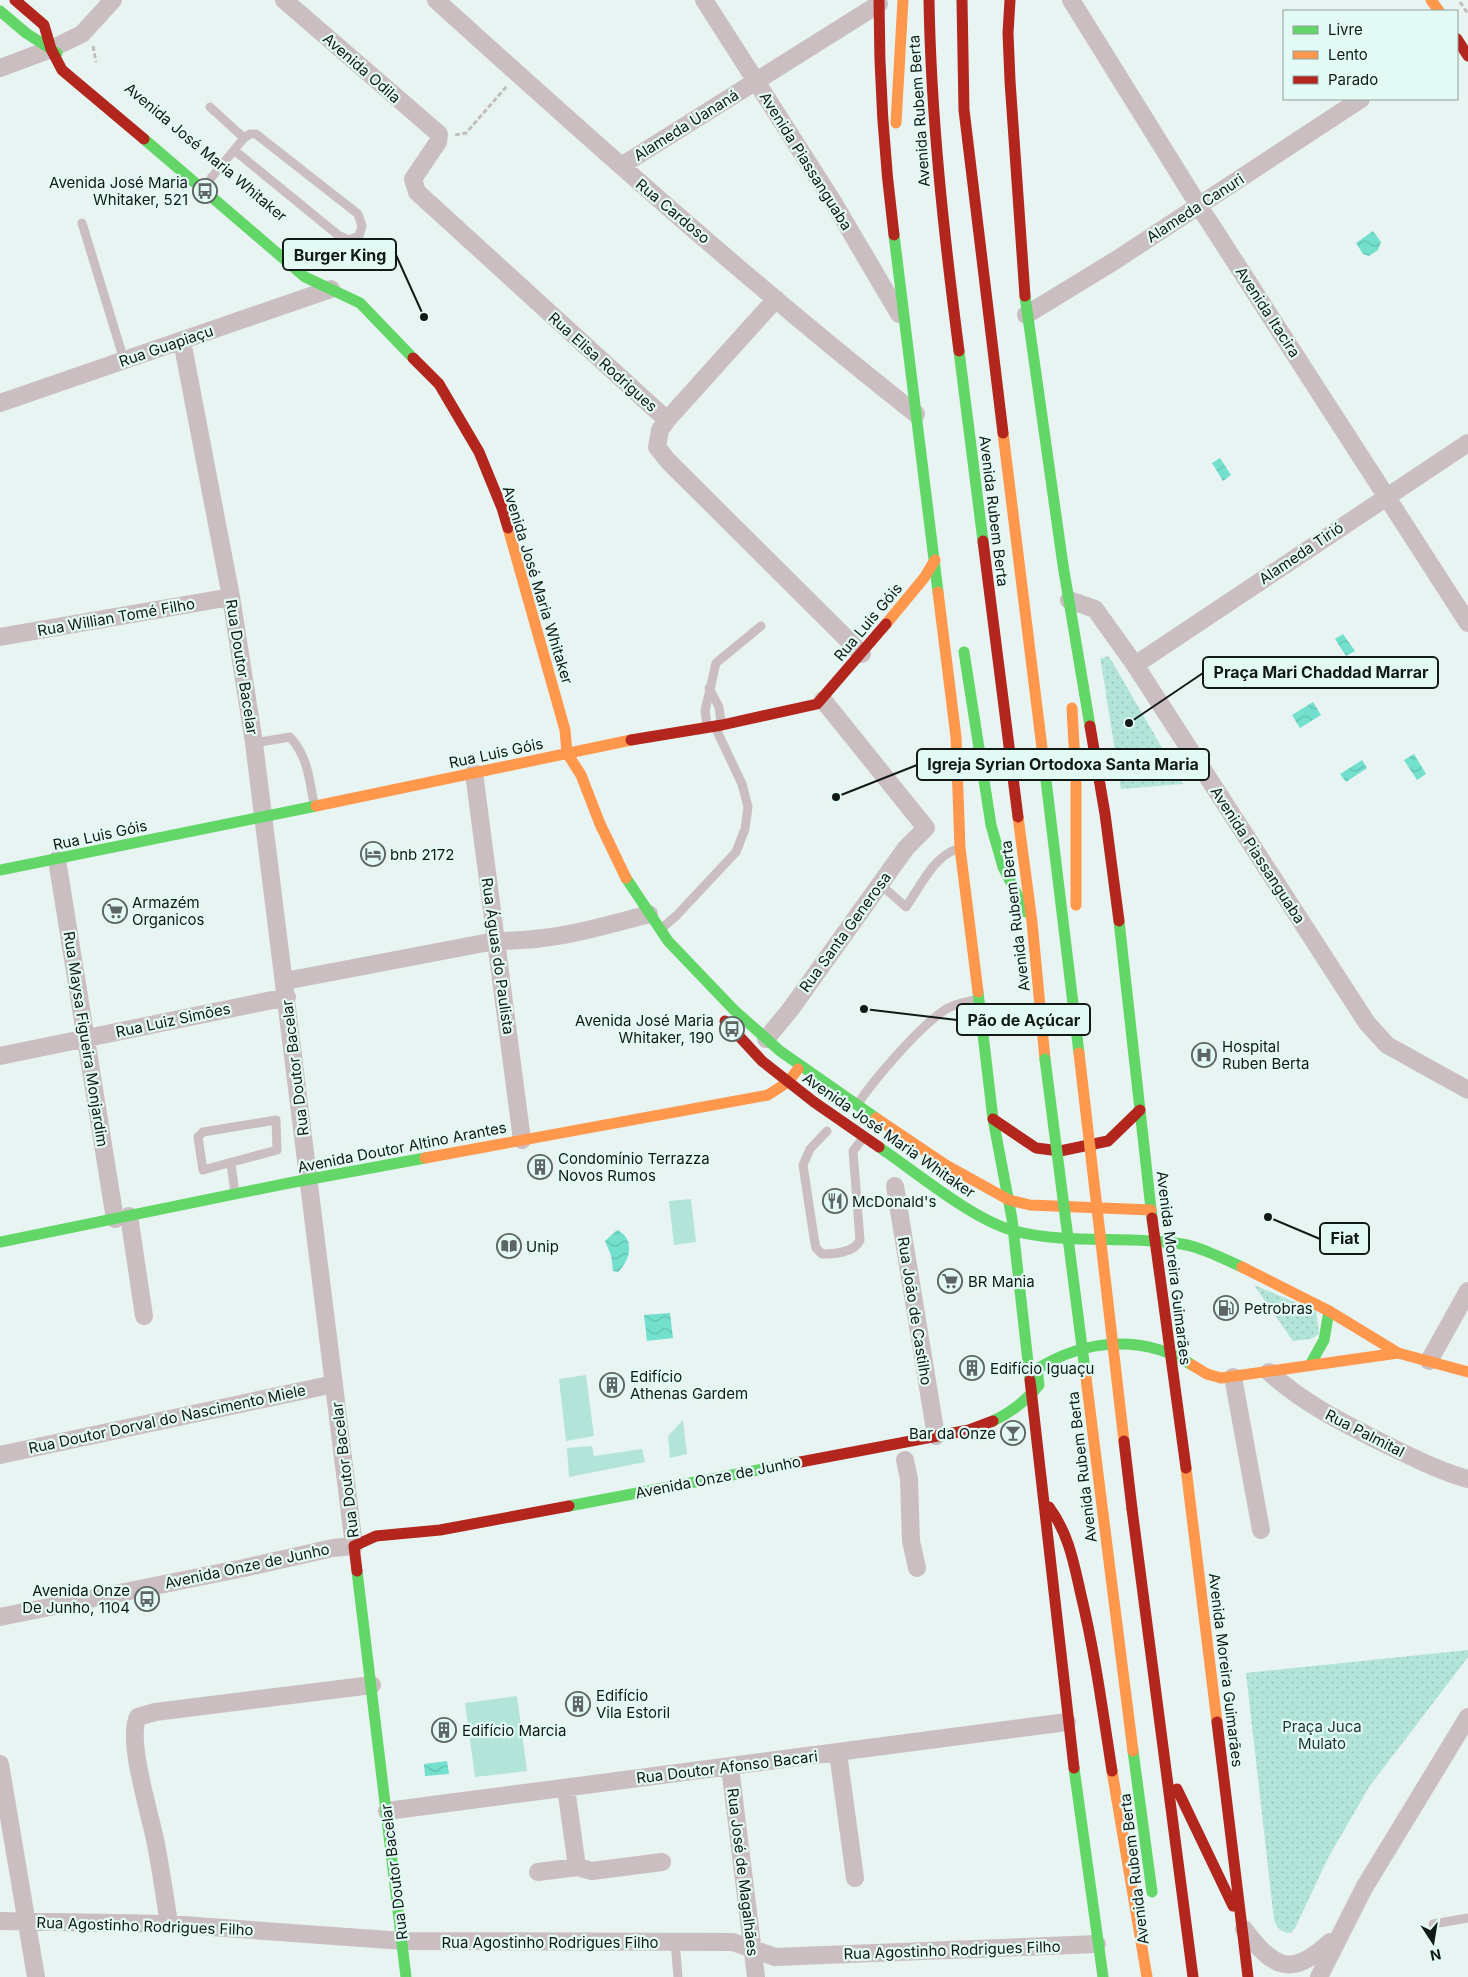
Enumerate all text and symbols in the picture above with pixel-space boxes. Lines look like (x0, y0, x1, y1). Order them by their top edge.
legend (1283, 10, 1458, 100)
text: Livre (1328, 20, 1363, 39)
street label: Avenida Odila (319, 29, 405, 107)
street label: Avenida Rubem Berta (904, 34, 934, 188)
text: Lento (1328, 45, 1368, 64)
text: Parado (1328, 70, 1378, 89)
street label: Avenida José Maria Whitaker (121, 78, 291, 226)
street label: Alameda Uananá (630, 85, 742, 165)
street label: Avenida Piassanguaba (756, 88, 856, 234)
street label: Alameda Canuri (1143, 169, 1247, 247)
place label: Avenida José Maria Whitaker, 521 (49, 173, 188, 209)
street label: Rua Cardoso (632, 174, 714, 248)
bus stop icon: Avenida José Maria Whitaker, 521 (192, 178, 218, 204)
callout: Burger King (283, 239, 396, 270)
text: Burger King (294, 245, 386, 265)
street label: Avenida Itacira (1232, 263, 1304, 361)
street label: Rua Elisa Rodrigues (545, 308, 661, 416)
street label: Rua Guapiaçu (116, 321, 216, 371)
street label: Avenida Rubem Berta (975, 434, 1013, 588)
street label: Avenida José Maria Whitaker (499, 484, 577, 687)
street label: Alameda Tirió (1255, 518, 1347, 588)
street label: Rua Luis Góis (830, 579, 906, 665)
street label: Rua Willian Tomé Filho (36, 594, 196, 640)
street label: Rua Doutor Bacelar (222, 598, 262, 736)
callout: Praça Mari Chaddad Marrar (1203, 657, 1438, 688)
text: Praça Mari Chaddad Marrar (1214, 662, 1429, 682)
street label: Rua Luis Góis (447, 734, 545, 772)
callout: Igreja Syrian Ortodoxa Santa Maria (917, 749, 1209, 780)
text: Igreja Syrian Ortodoxa Santa Maria (927, 754, 1199, 774)
street label: Avenida Piassanguaba (1207, 783, 1309, 927)
street label: Rua Luis Góis (51, 816, 149, 854)
street label: Avenida Rubem Berta (996, 839, 1034, 993)
hotel icon: bnb 2172 (360, 841, 386, 867)
place label: bnb 2172 (390, 845, 454, 864)
street label: Rua Santa Generosa (795, 868, 895, 996)
street label: Rua Águas do Paulista (478, 876, 518, 1036)
place label: Armazém Organicos (132, 893, 205, 929)
supermarket icon: Armazém Organicos (102, 898, 128, 924)
street label: Rua Maysa Figueira Monjardim (60, 930, 112, 1148)
street label: Rua Luiz Simões (114, 999, 232, 1041)
street label: Rua Doutor Bacelar (277, 999, 313, 1137)
callout: Pão de Açúcar (957, 1004, 1090, 1035)
text: Pão de Açúcar (968, 1010, 1081, 1030)
place label: Avenida José Maria Whitaker, 190 (575, 1011, 714, 1047)
bus stop icon: Avenida José Maria Whitaker, 190 (719, 1016, 745, 1042)
place label: Hospital Ruben Berta (1222, 1037, 1309, 1073)
hospital icon: Hospital Ruben Berta (1191, 1042, 1217, 1068)
street label: Avenida José Maria Whitaker (799, 1068, 979, 1202)
street label: Avenida Doutor Altino Arantes (296, 1117, 508, 1177)
place label: Condomínio Terrazza Novos Rumos (558, 1149, 710, 1185)
building icon: Condomínio Terrazza Novos Rumos (527, 1154, 553, 1180)
street label: Avenida Moreira Guimarães (1153, 1170, 1195, 1366)
restaurant icon: McDonald's (822, 1188, 848, 1214)
place label: McDonald's (852, 1192, 937, 1211)
callout: Fiat (1320, 1223, 1369, 1254)
text: Fiat (1331, 1228, 1360, 1248)
library icon: Unip (496, 1233, 522, 1259)
street label: Rua João de Castilho (894, 1235, 936, 1387)
place label: Unip (526, 1237, 559, 1256)
supermarket icon: BR Mania (937, 1268, 963, 1294)
place label: BR Mania (968, 1272, 1035, 1291)
fuel station icon: Petrobras (1213, 1295, 1239, 1321)
place label: Petrobras (1244, 1299, 1313, 1318)
building icon: Edifício Iguaçu (959, 1355, 985, 1381)
place label: Edifício Iguaçu (990, 1359, 1094, 1378)
place label: Edifício Athenas Gardem (630, 1367, 748, 1403)
building icon: Edifício Athenas Gardem (599, 1372, 625, 1398)
street label: Rua Doutor Dorval do Nascimento Miele (27, 1380, 307, 1458)
street label: Avenida Rubem Berta (1063, 1390, 1101, 1544)
street label: Rua Doutor Bacelar (327, 1401, 363, 1539)
street label: Rua Palmital (1322, 1405, 1408, 1461)
bar icon: Bar da Onze (1000, 1420, 1026, 1446)
place label: Bar da Onze (909, 1424, 996, 1443)
street label: Avenida Onze de Junho (634, 1452, 802, 1502)
street label: Avenida Onze de Junho (163, 1539, 331, 1593)
street label: Avenida Moreira Guimarães (1205, 1572, 1247, 1768)
place label: Avenida Onze De Junho, 1104 (22, 1581, 130, 1617)
bus stop icon: Avenida Onze De Junho, 1104 (134, 1586, 160, 1612)
place label: Edifício Vila Estoril (596, 1686, 670, 1722)
building icon: Edifício Vila Estoril (565, 1691, 591, 1717)
building icon: Edifício Marcia (431, 1717, 457, 1743)
park label: Praça Juca Mulato (1282, 1717, 1362, 1753)
place label: Edifício Marcia (462, 1721, 566, 1740)
street label: Rua Doutor Afonso Bacari (635, 1746, 819, 1788)
street label: Rua José de Magalhães (723, 1787, 763, 1957)
street label: Avenida Rubem Berta (1115, 1792, 1153, 1946)
street label: Rua Doutor Bacelar (376, 1803, 412, 1941)
street label: Rua Agostinho Rodrigues Filho (36, 1913, 254, 1939)
north arrow (1408, 1917, 1458, 1967)
street label: Rua Agostinho Rodrigues Filho (441, 1933, 659, 1952)
street label: Rua Agostinho Rodrigues Filho (843, 1937, 1061, 1963)
text: N (1429, 1946, 1443, 1965)

